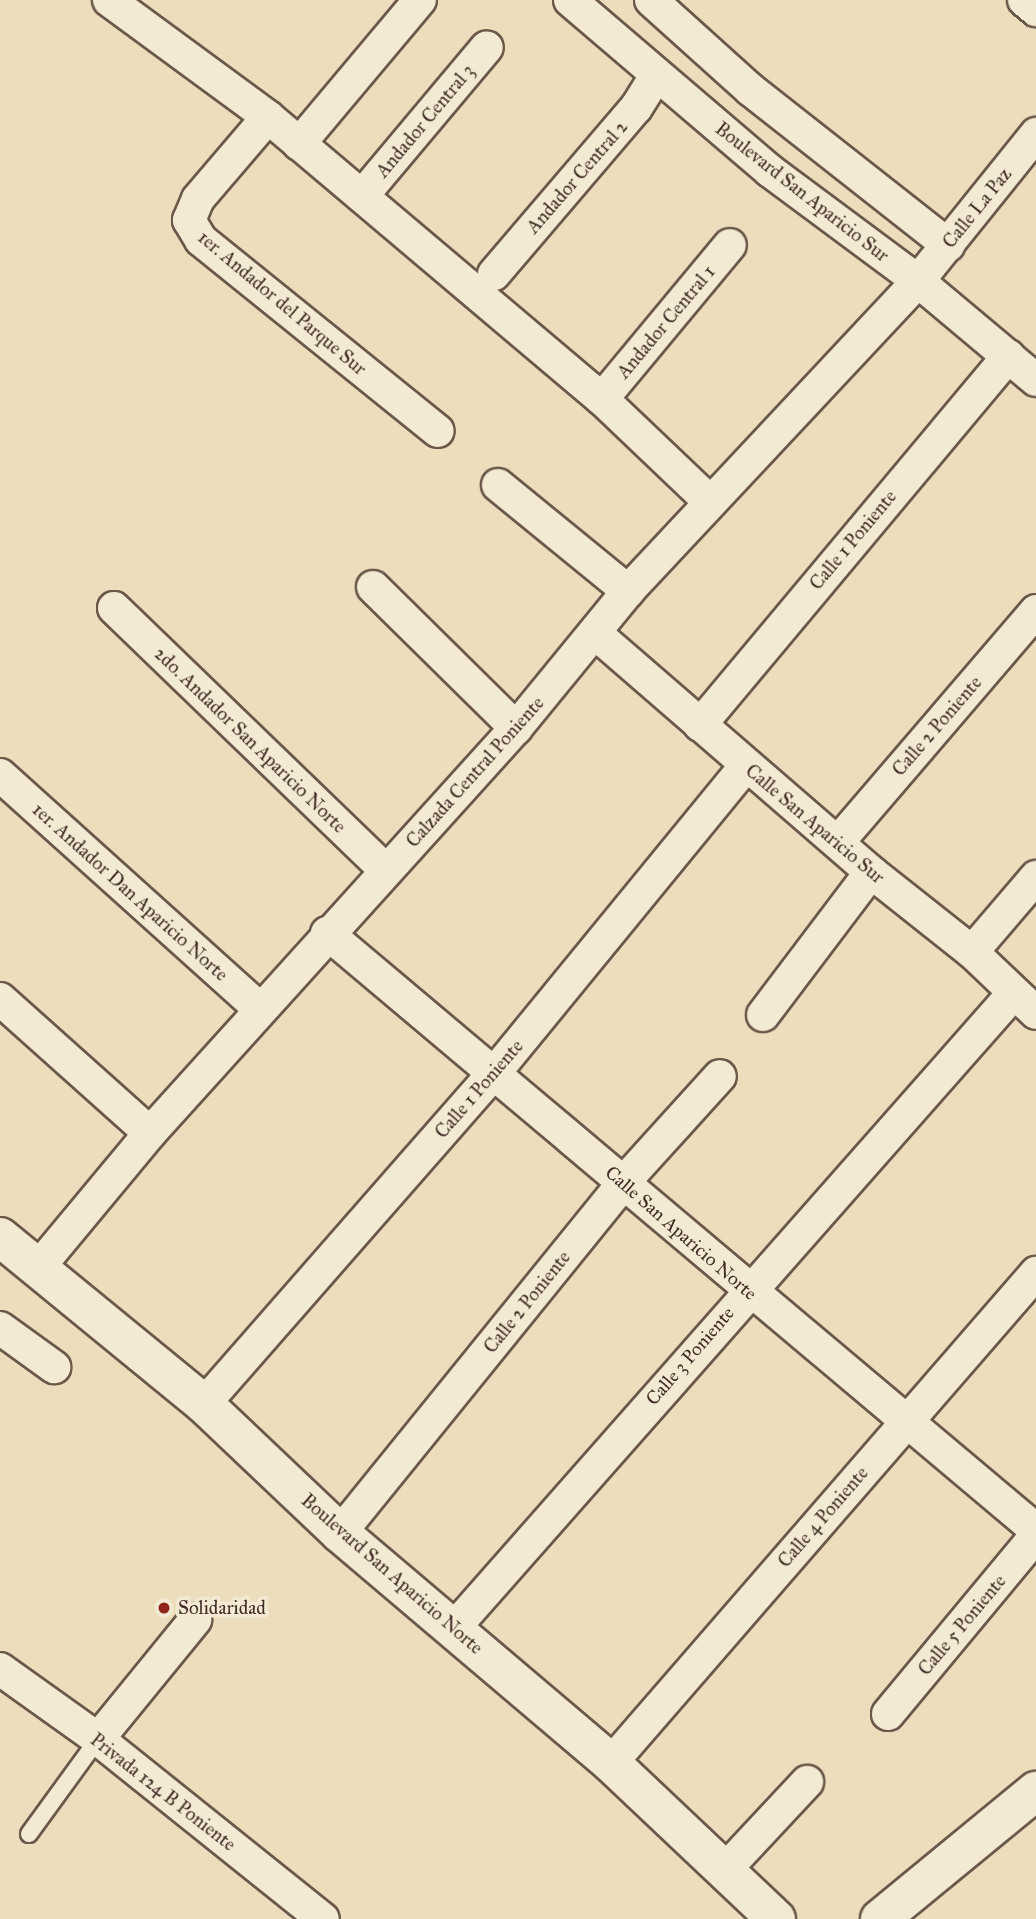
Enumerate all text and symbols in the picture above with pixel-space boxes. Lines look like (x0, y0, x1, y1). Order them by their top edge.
street label: Andador Central 3 (371, 60, 479, 182)
street label: Andador Central 2 (522, 116, 632, 238)
street label: Boulevard San Aparicio Sur (711, 117, 893, 267)
street label: Calle La Paz (938, 163, 1016, 253)
street label: 1er. Andador del Parque Sur (193, 226, 371, 380)
street label: Andador Central 1 (612, 261, 720, 383)
street label: Calle 1 Poniente (805, 486, 901, 594)
street label: 2do. Andador San Aparicio Norte (149, 642, 351, 838)
street label: Calle 2 Poniente (887, 671, 987, 781)
street label: Calzada Central Poniente (401, 692, 549, 852)
street label: Calle San Aparicio Sur (741, 759, 889, 889)
street label: 1er. Andador Dan Aparicio Norte (27, 798, 233, 986)
street label: Calle 1 Poniente (430, 1035, 528, 1143)
street label: Calle San Aparicio Norte (601, 1161, 761, 1305)
street label: Calle 2 Poniente (479, 1246, 575, 1358)
street label: Calle 3 Poniente (641, 1302, 739, 1410)
street label: Calle 4 Poniente (773, 1462, 873, 1572)
street label: Boulevard San Aparicio Norte (297, 1489, 487, 1659)
street label: Calle 5 Poniente (913, 1570, 1011, 1680)
place label: Solidaridad (178, 1597, 266, 1619)
marker: Solidaridad (156, 1600, 172, 1616)
street label: Privada 124 B Poniente (86, 1728, 240, 1856)

